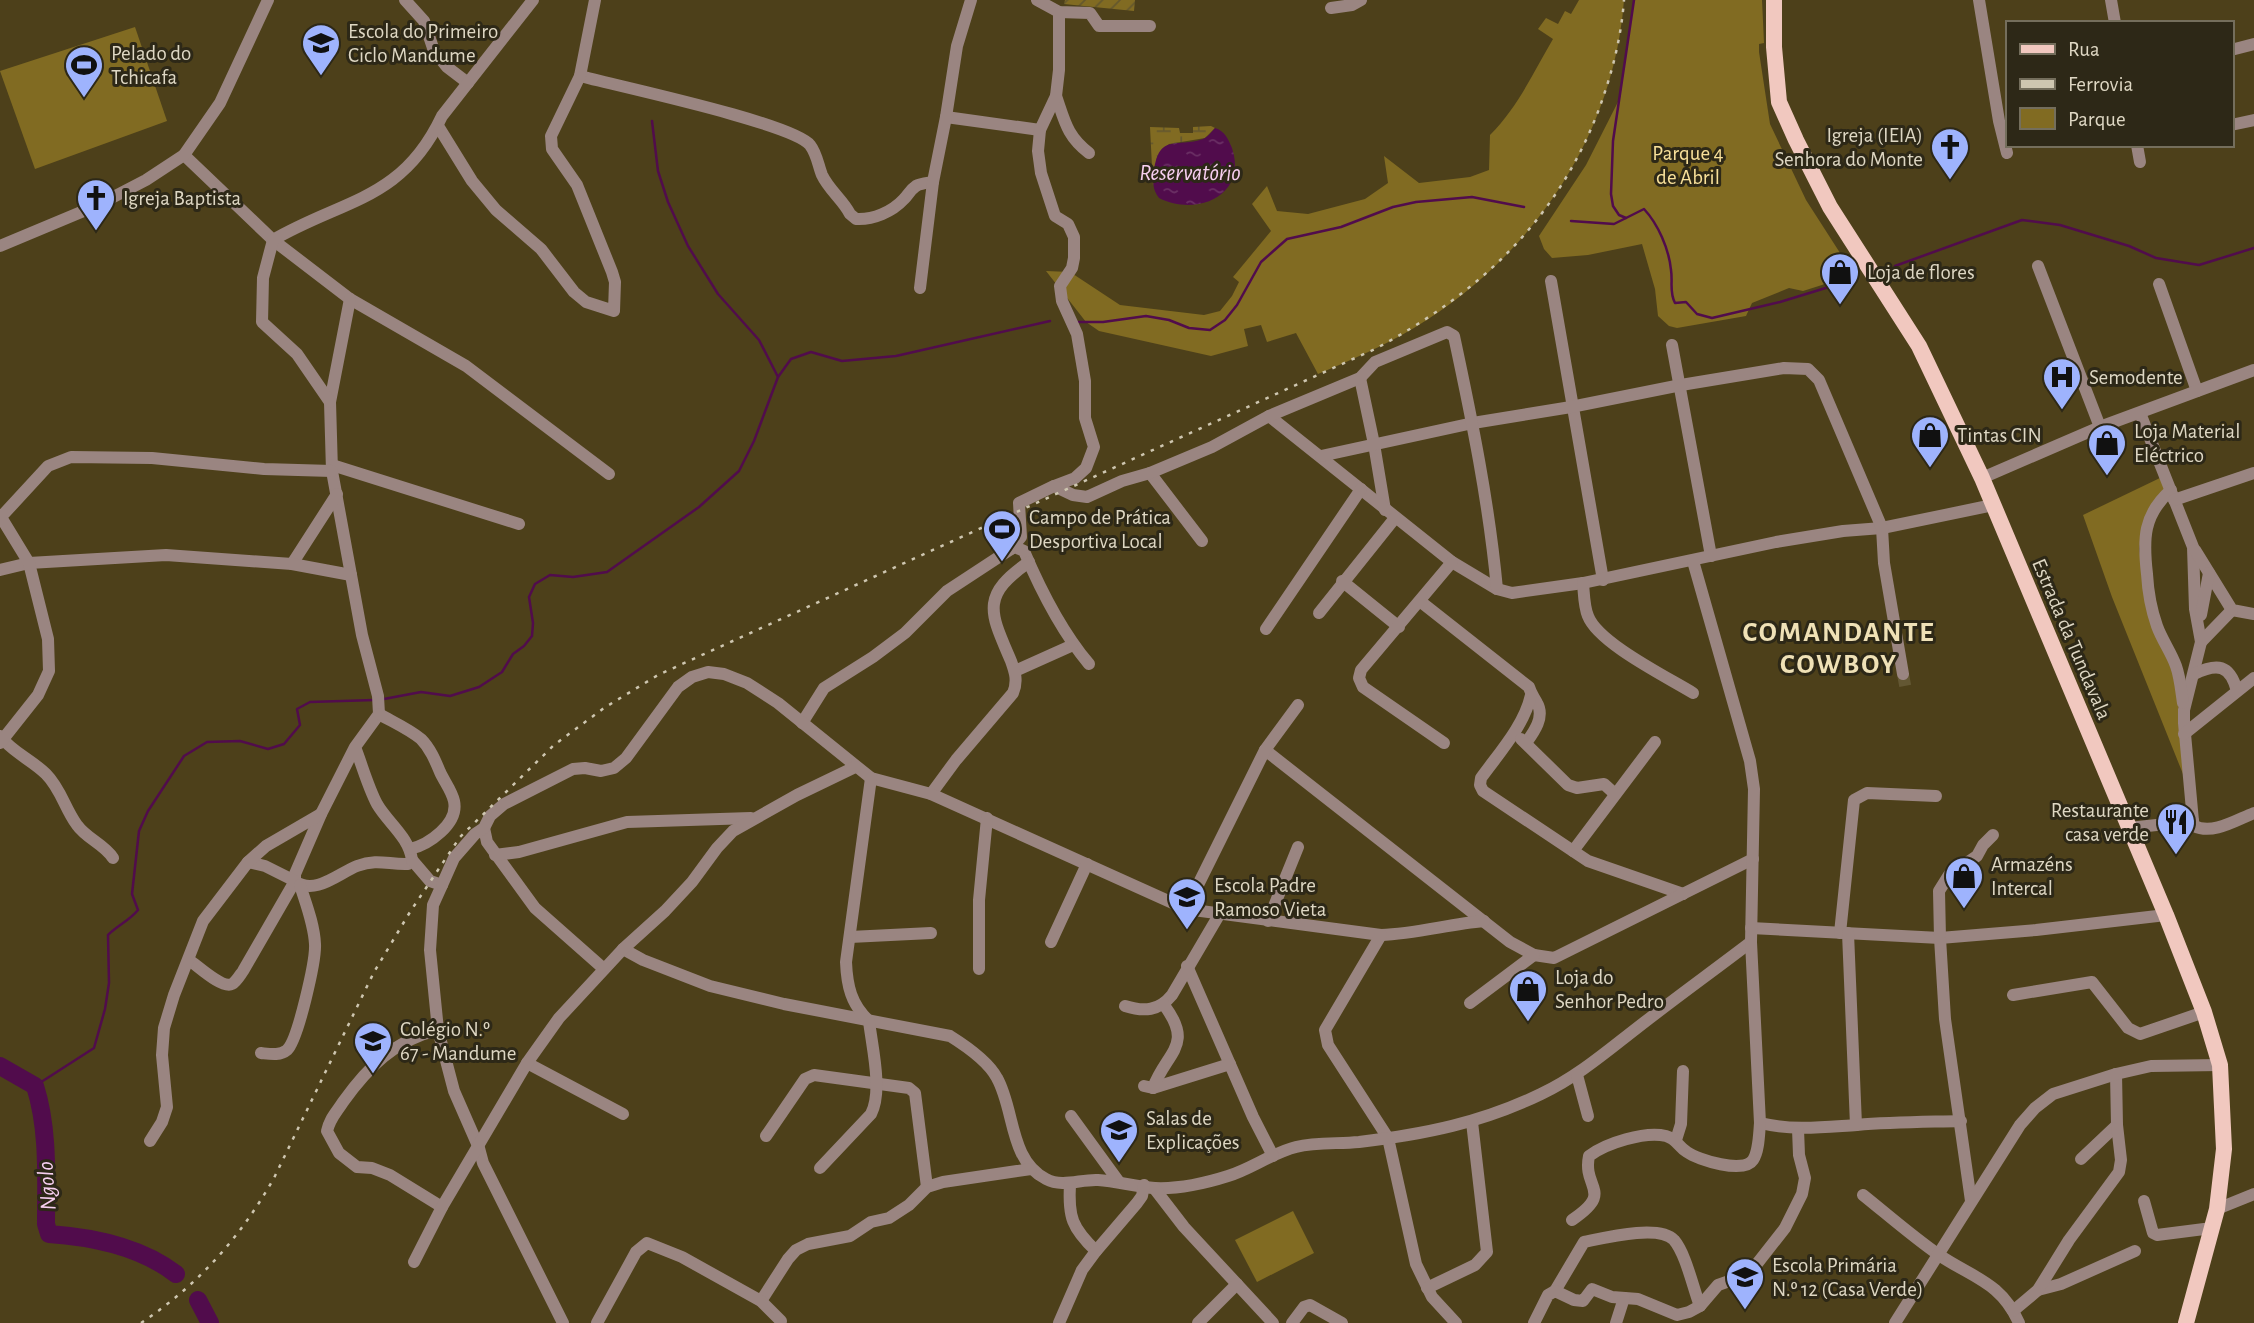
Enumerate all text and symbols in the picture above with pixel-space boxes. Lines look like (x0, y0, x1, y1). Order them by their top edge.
place label: Escola do Primeiro Ciclo Mandume (348, 21, 498, 66)
legend (2006, 21, 2233, 147)
school or university icon: Escola do Primeiro Ciclo Mandume (300, 22, 342, 77)
text: Rua (2068, 39, 2100, 60)
place label: Pelado do Tchicafa (111, 43, 191, 88)
sports icon: Pelado do Tchicafa (63, 44, 105, 99)
text: Ferrovia (2068, 74, 2134, 95)
text: Parque (2068, 109, 2126, 130)
place label: Igreja (IEIA) Senhora do Monte (1774, 125, 1923, 170)
church icon: Igreja (IEIA) Senhora do Monte (1929, 126, 1971, 181)
park label: Parque 4 de Abril (1652, 143, 1724, 188)
water label: Reservatório (1139, 162, 1241, 185)
church icon: Igreja Baptista (75, 177, 117, 232)
place label: Igreja Baptista (123, 188, 241, 209)
shop icon: Loja de flores (1819, 251, 1861, 306)
place label: Loja de flores (1867, 262, 1975, 283)
hospital icon: Semodente (2041, 356, 2083, 411)
place label: Semodente (2089, 367, 2183, 388)
shop icon: Tintas CIN (1909, 414, 1951, 469)
place label: Loja Material Eléctrico (2134, 421, 2240, 466)
shop icon: Loja Material Eléctrico (2086, 422, 2128, 477)
place label: Tintas CIN (1957, 425, 2042, 446)
place label: Campo de Prática Desportiva Local (1029, 507, 1171, 552)
sports icon: Campo de Prática Desportiva Local (981, 508, 1023, 563)
street label: Estrada da Tundavala (2028, 556, 2115, 723)
district label: COMANDANTE COWBOY (1742, 619, 1936, 679)
place label: Restaurante casa verde (2051, 800, 2149, 845)
restaurant icon: Restaurante casa verde (2155, 801, 2197, 856)
place label: Armazéns Intercal (1991, 854, 2073, 899)
shop icon: Armazéns Intercal (1943, 855, 1985, 910)
place label: Escola Padre Ramoso Vieta (1214, 875, 1327, 920)
school or university icon: Escola Padre Ramoso Vieta (1166, 876, 1208, 931)
place label: Loja do Senhor Pedro (1555, 967, 1664, 1012)
shop icon: Loja do Senhor Pedro (1507, 968, 1549, 1023)
place label: Colégio N.º 67 - Mandume (400, 1019, 517, 1064)
school or university icon: Colégio N.º 67 - Mandume (352, 1020, 394, 1075)
place label: Salas de Explicações (1146, 1108, 1240, 1153)
school or university icon: Salas de Explicações (1098, 1109, 1140, 1164)
water label: Ngolo (34, 1161, 61, 1211)
place label: Escola Primária N.º 12 (Casa Verde) (1772, 1255, 1923, 1300)
school or university icon: Escola Primária N.º 12 (Casa Verde) (1724, 1256, 1766, 1311)

